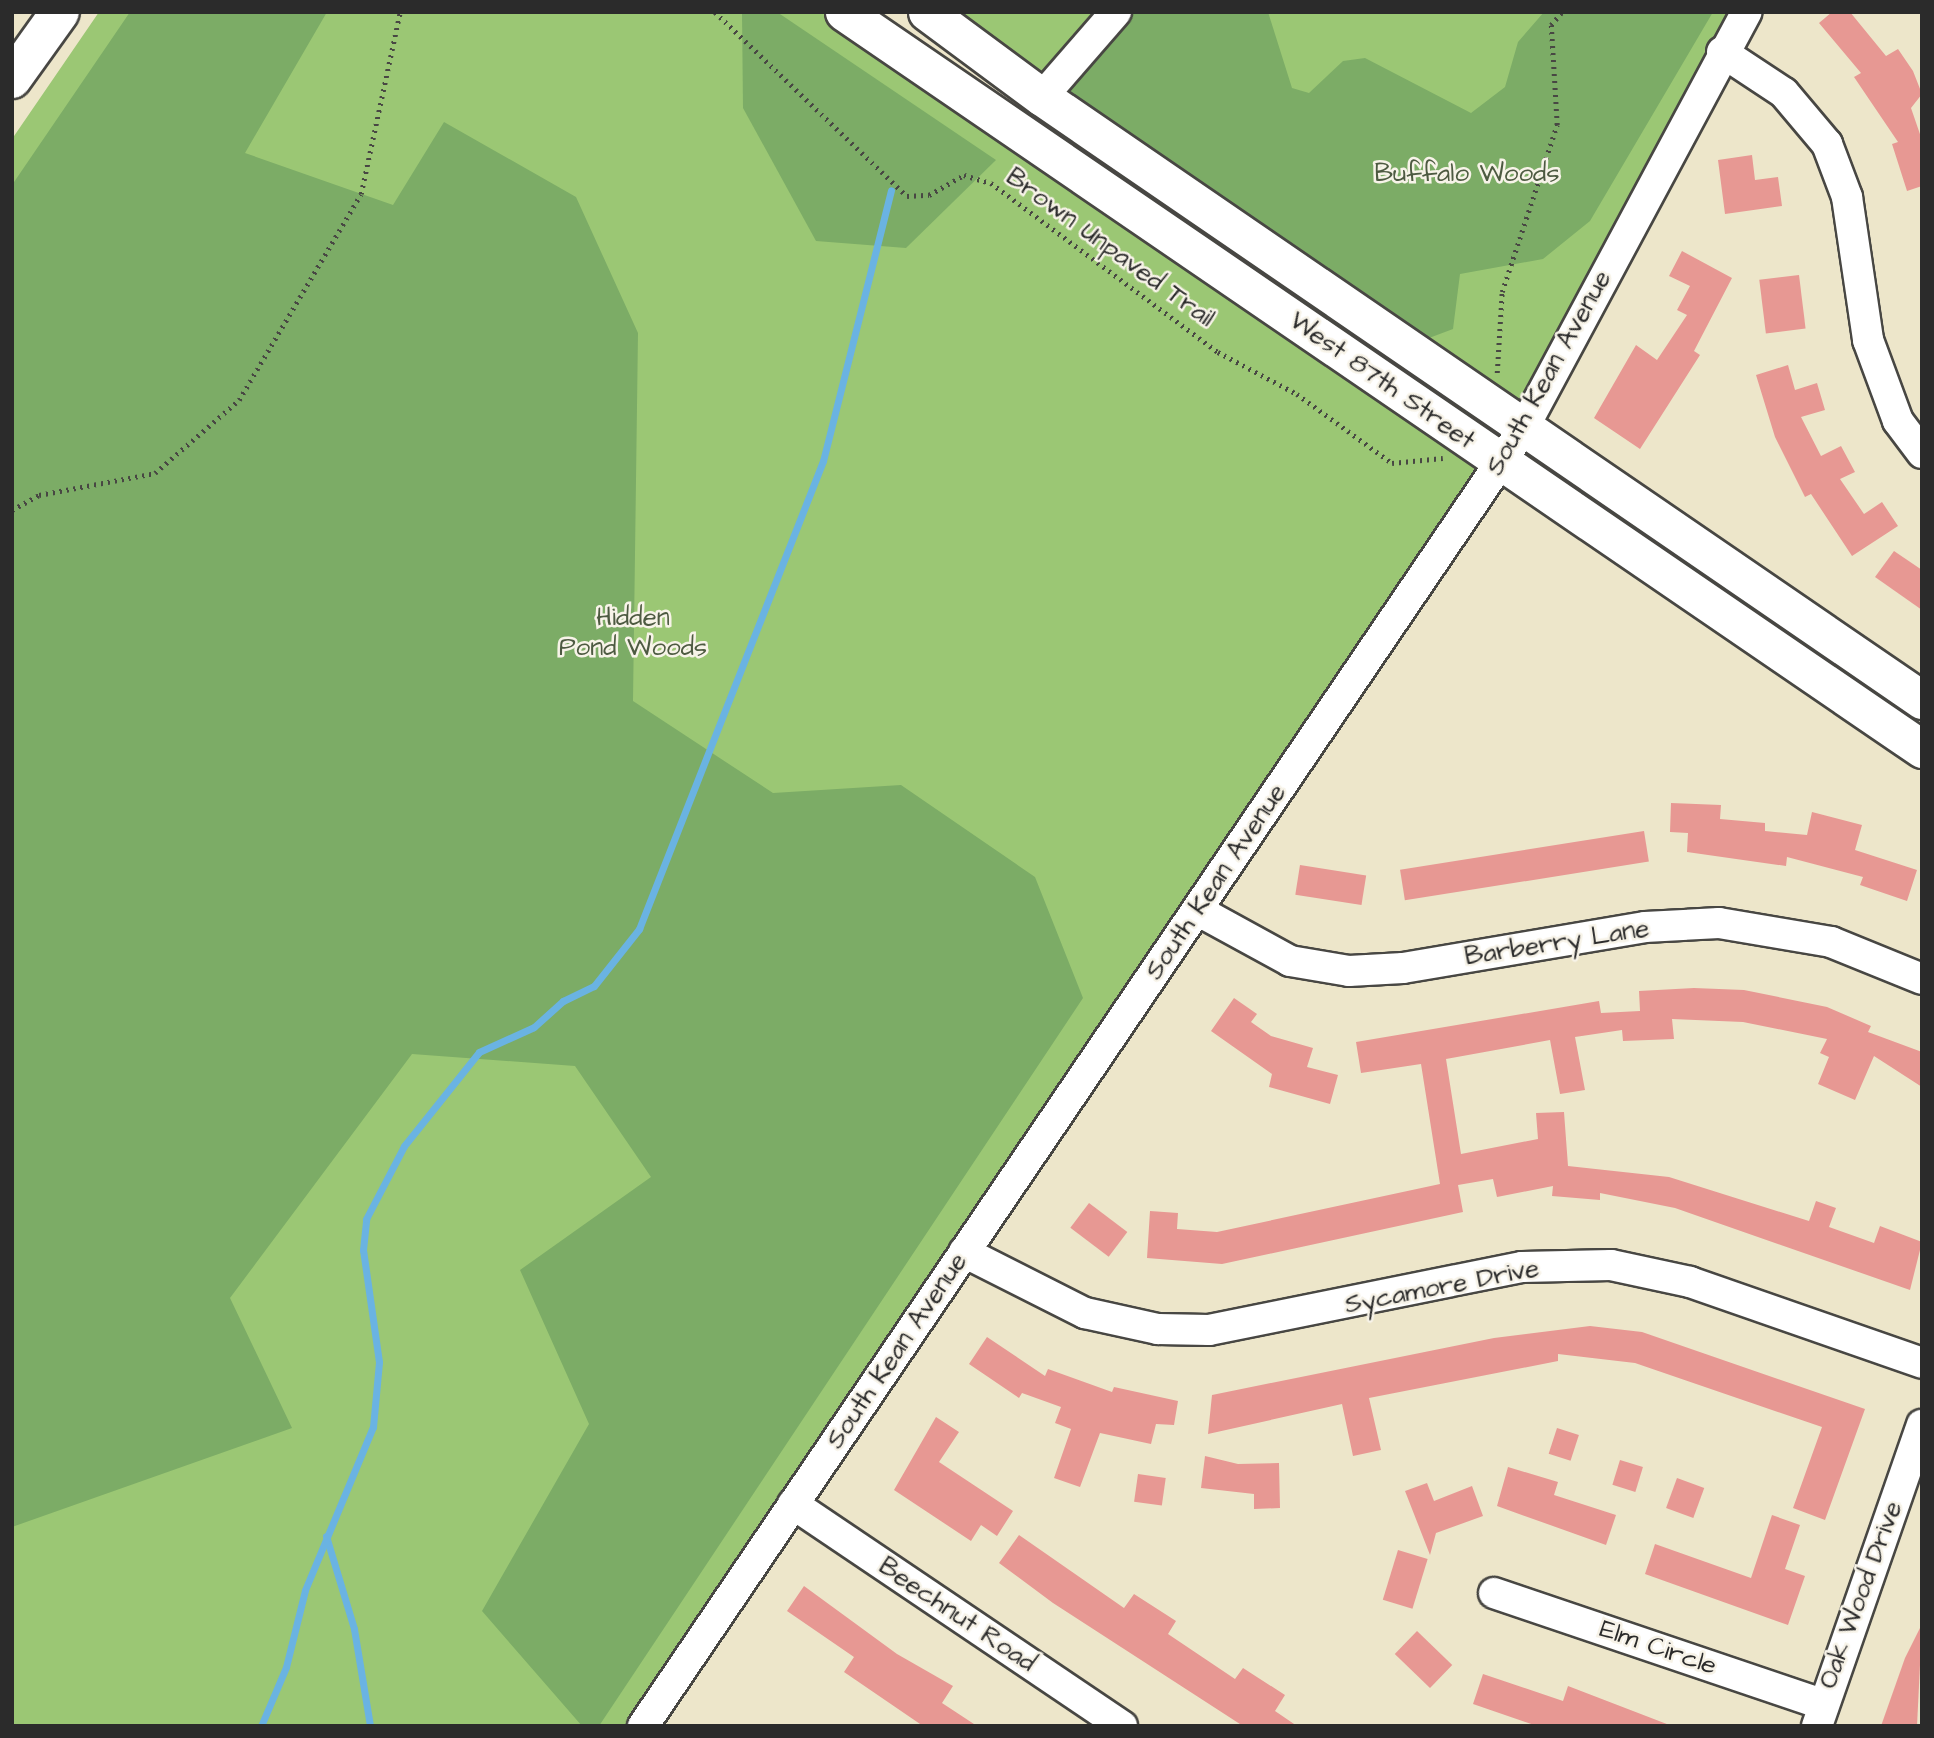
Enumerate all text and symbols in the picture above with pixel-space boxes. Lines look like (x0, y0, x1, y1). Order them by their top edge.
park label: Buffalo Woods (1375, 158, 1559, 190)
street label: Brown Unpaved Trail (1000, 162, 1220, 334)
street label: South Kean Avenue (1480, 265, 1618, 481)
street label: West 87th Street (1283, 305, 1481, 457)
park label: Hidden Pond Woods (559, 602, 707, 664)
street label: South Kean Avenue (1139, 778, 1293, 986)
street label: Barberry Lane (1463, 913, 1651, 973)
street label: South Kean Avenue (820, 1247, 974, 1455)
street label: Sycamore Drive (1342, 1253, 1542, 1321)
street label: Oak Wood Drive (1813, 1497, 1909, 1693)
street label: Beechnut Road (873, 1551, 1041, 1679)
street label: Elm Circle (1596, 1613, 1720, 1683)

